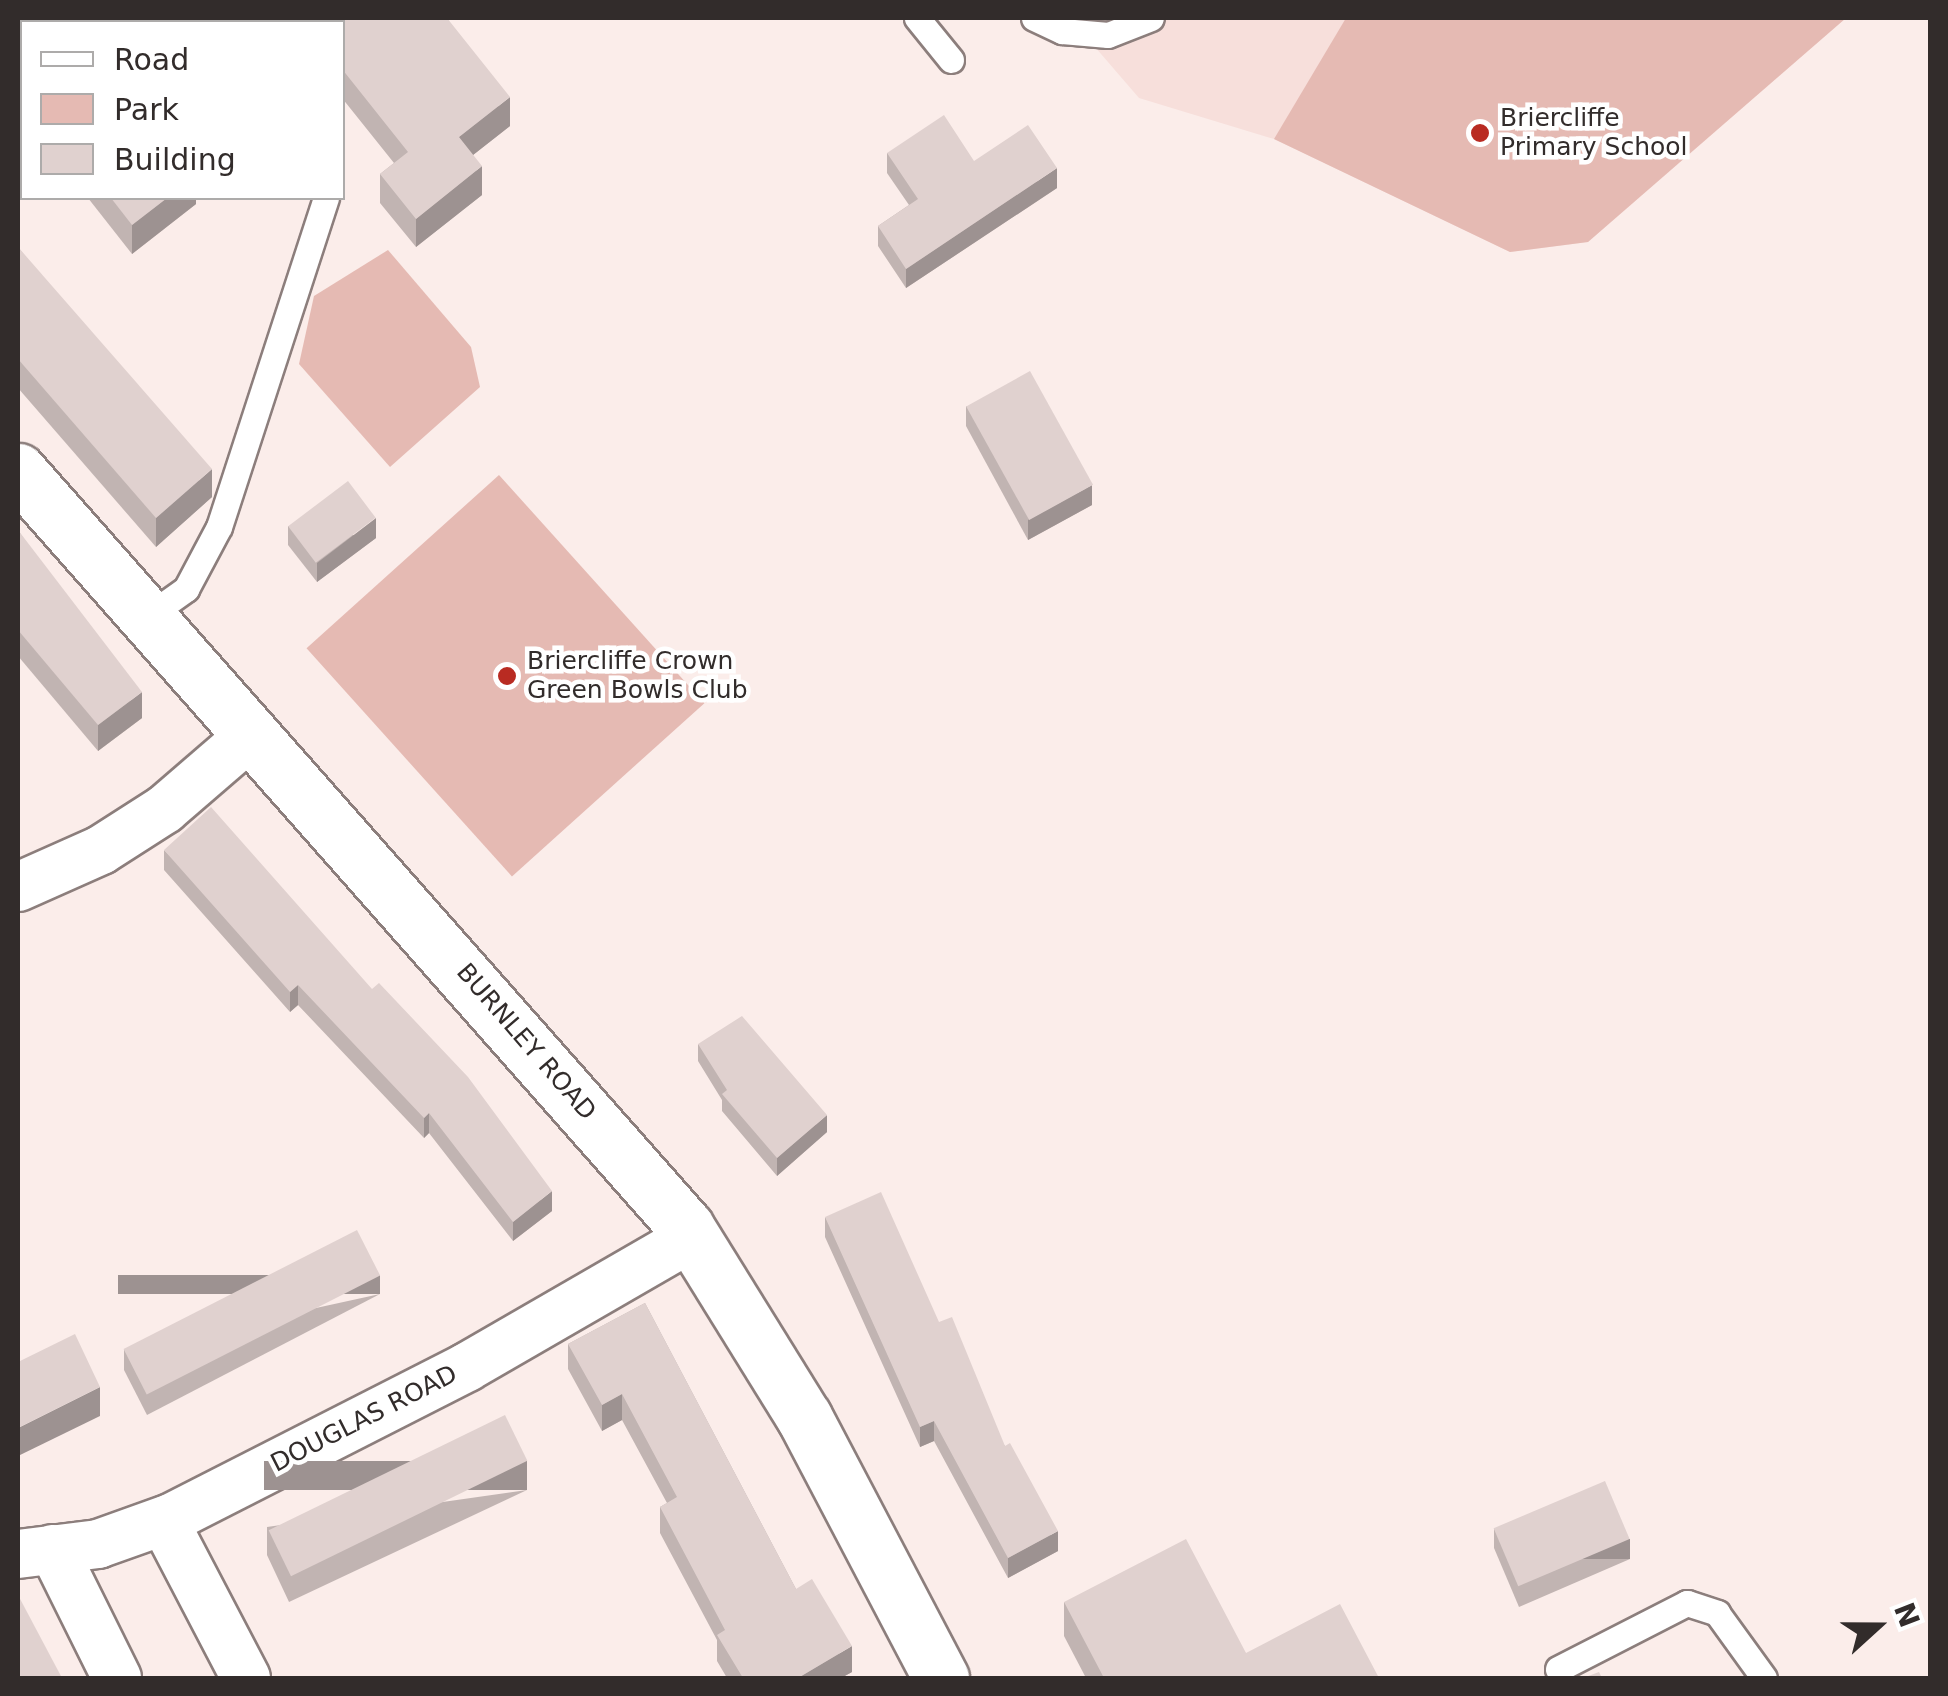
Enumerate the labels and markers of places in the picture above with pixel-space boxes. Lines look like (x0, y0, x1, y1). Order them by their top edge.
place label: Briercliffe Primary School (1500, 104, 1688, 163)
marker: Briercliffe Primary School (1469, 122, 1491, 144)
place label: Briercliffe Crown Green Bowls Club (527, 647, 748, 706)
marker: Briercliffe Crown Green Bowls Club (496, 665, 518, 687)

